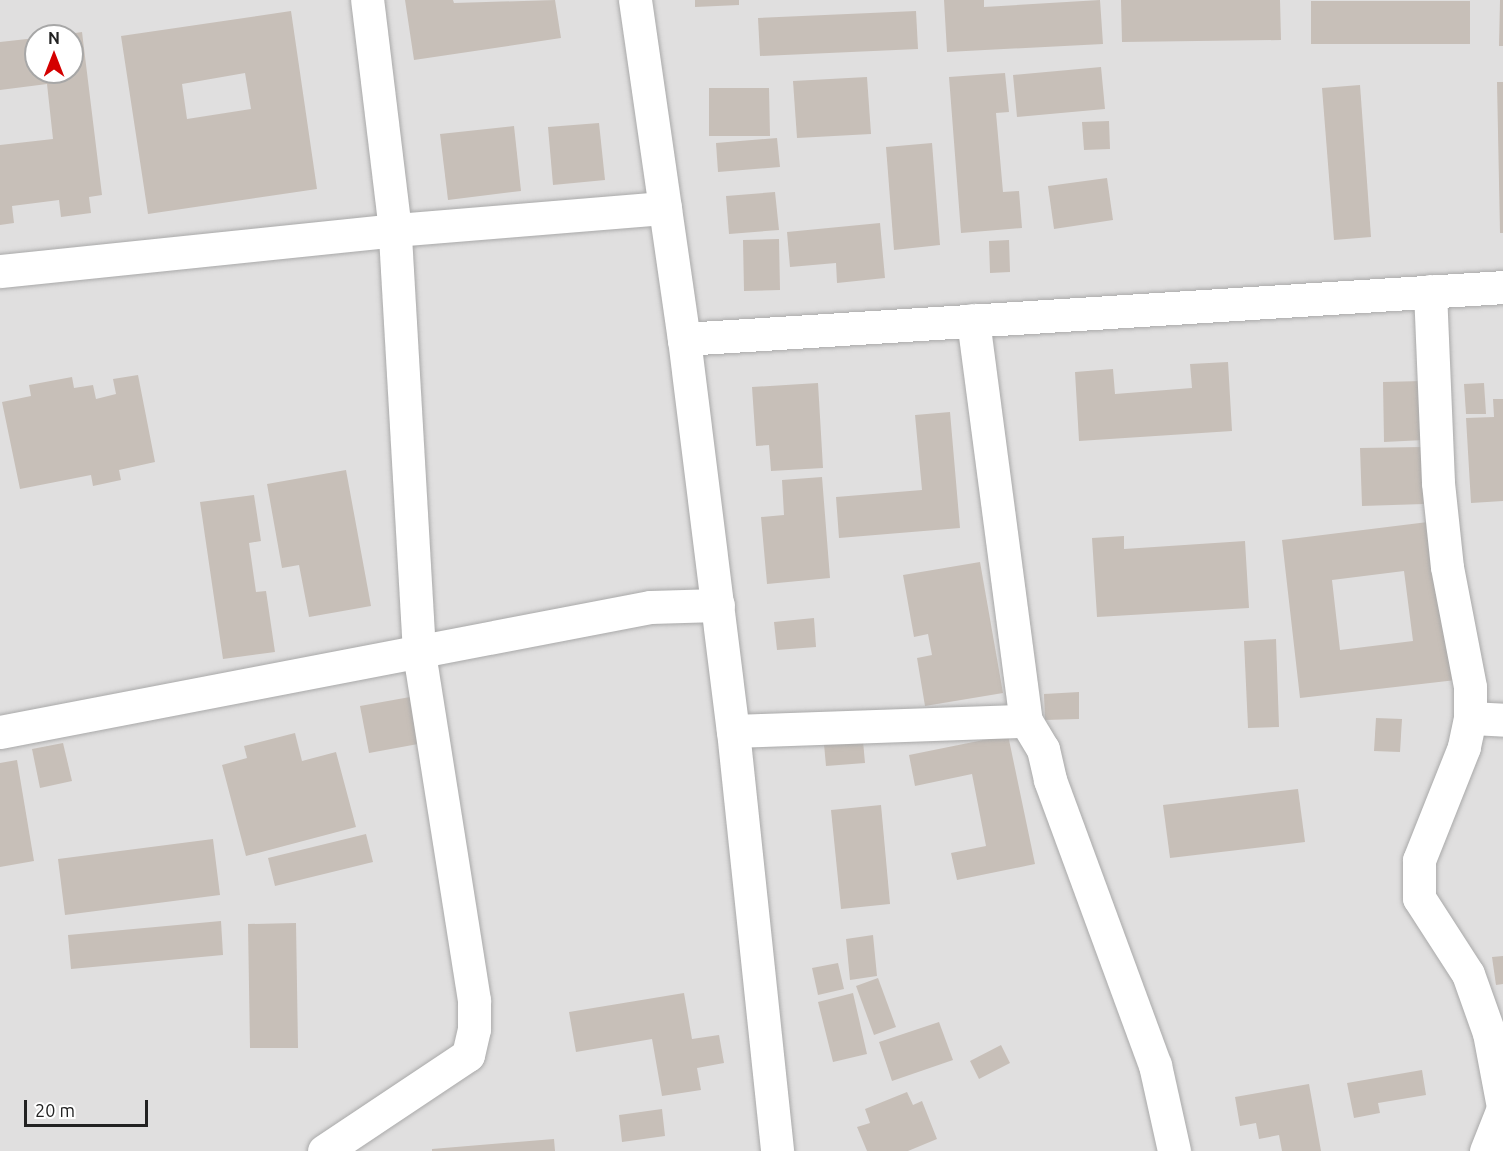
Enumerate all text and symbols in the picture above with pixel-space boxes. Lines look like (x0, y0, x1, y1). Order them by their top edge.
north arrow (24, 24, 84, 84)
text: N (48, 29, 60, 47)
scale bar (27, 1088, 152, 1126)
text: 20 m (35, 1100, 75, 1120)

